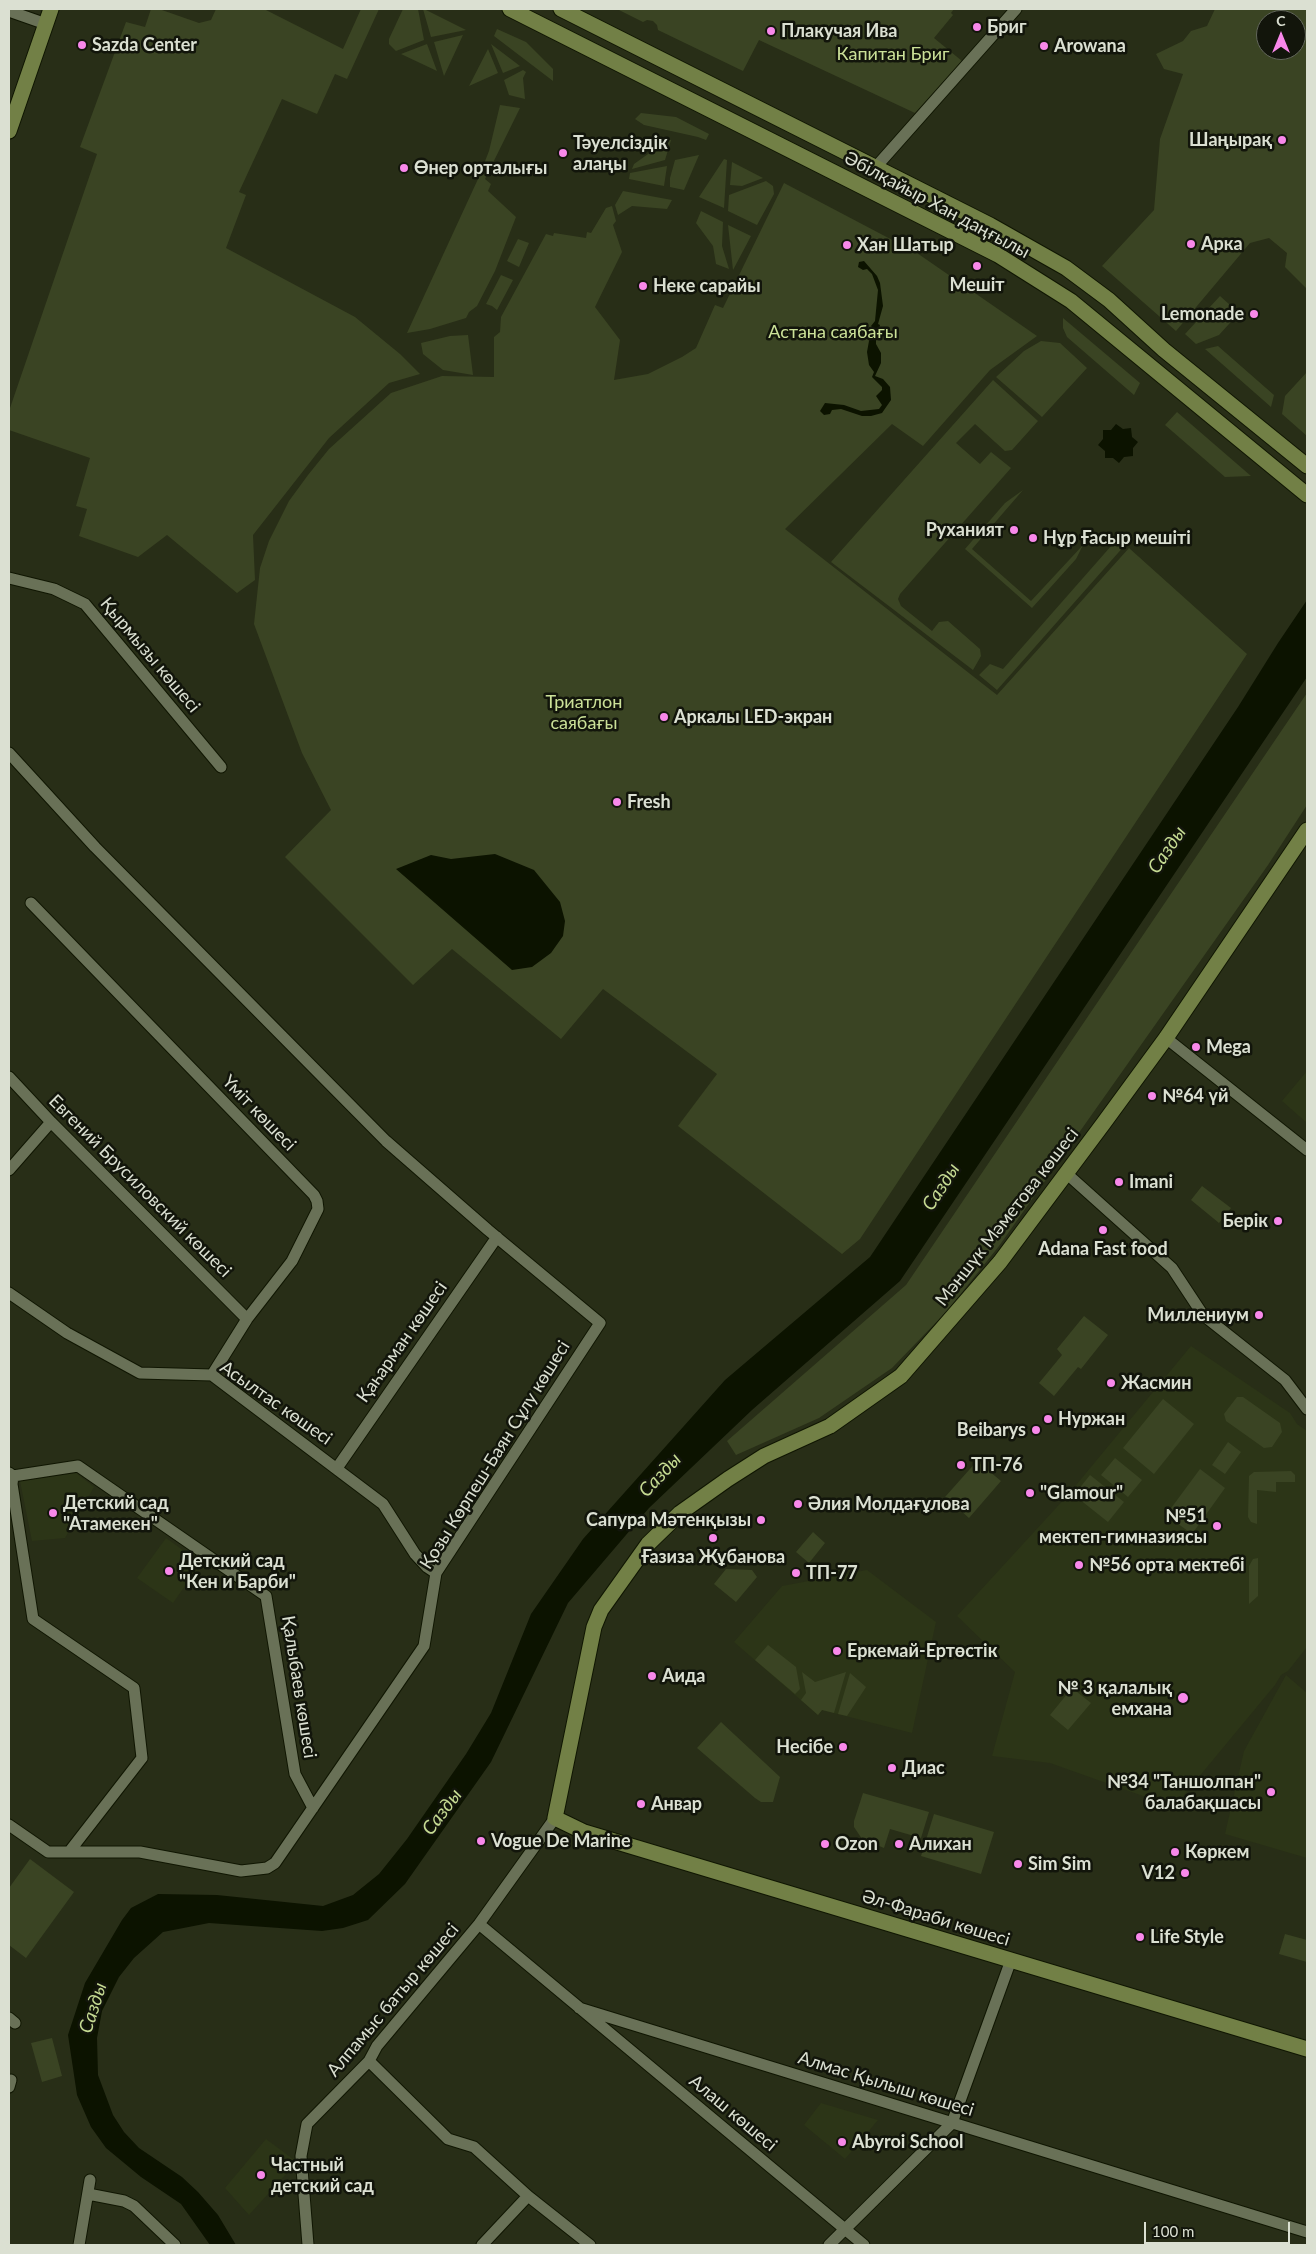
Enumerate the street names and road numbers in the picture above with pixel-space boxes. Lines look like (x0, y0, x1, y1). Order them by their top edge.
street label: Әбілқайыр Хан даңғылы (841, 147, 1033, 263)
street label: Қырмызы көшесі (96, 593, 204, 717)
street label: Үміт көшесі (218, 1071, 300, 1155)
street label: Евгений Брусиловский көшесі (44, 1090, 236, 1282)
street label: Мәншүк Мәметова көшесі (931, 1124, 1083, 1310)
street label: Қаһарман көшесі (352, 1277, 452, 1407)
street label: Қозы Көрпеш-Баян Сұлу көшесі (416, 1337, 574, 1573)
street label: Асылтас көшесі (216, 1356, 336, 1450)
street label: Қалыбаев көшесі (277, 1614, 321, 1760)
street label: Әл-Фараби көшесі (860, 1885, 1012, 1951)
street label: Алпамыс батыр көшесі (323, 1919, 463, 2081)
street label: Алмас Қылыш көшесі (795, 2047, 977, 2121)
street label: Алаш көшесі (685, 2070, 781, 2156)

